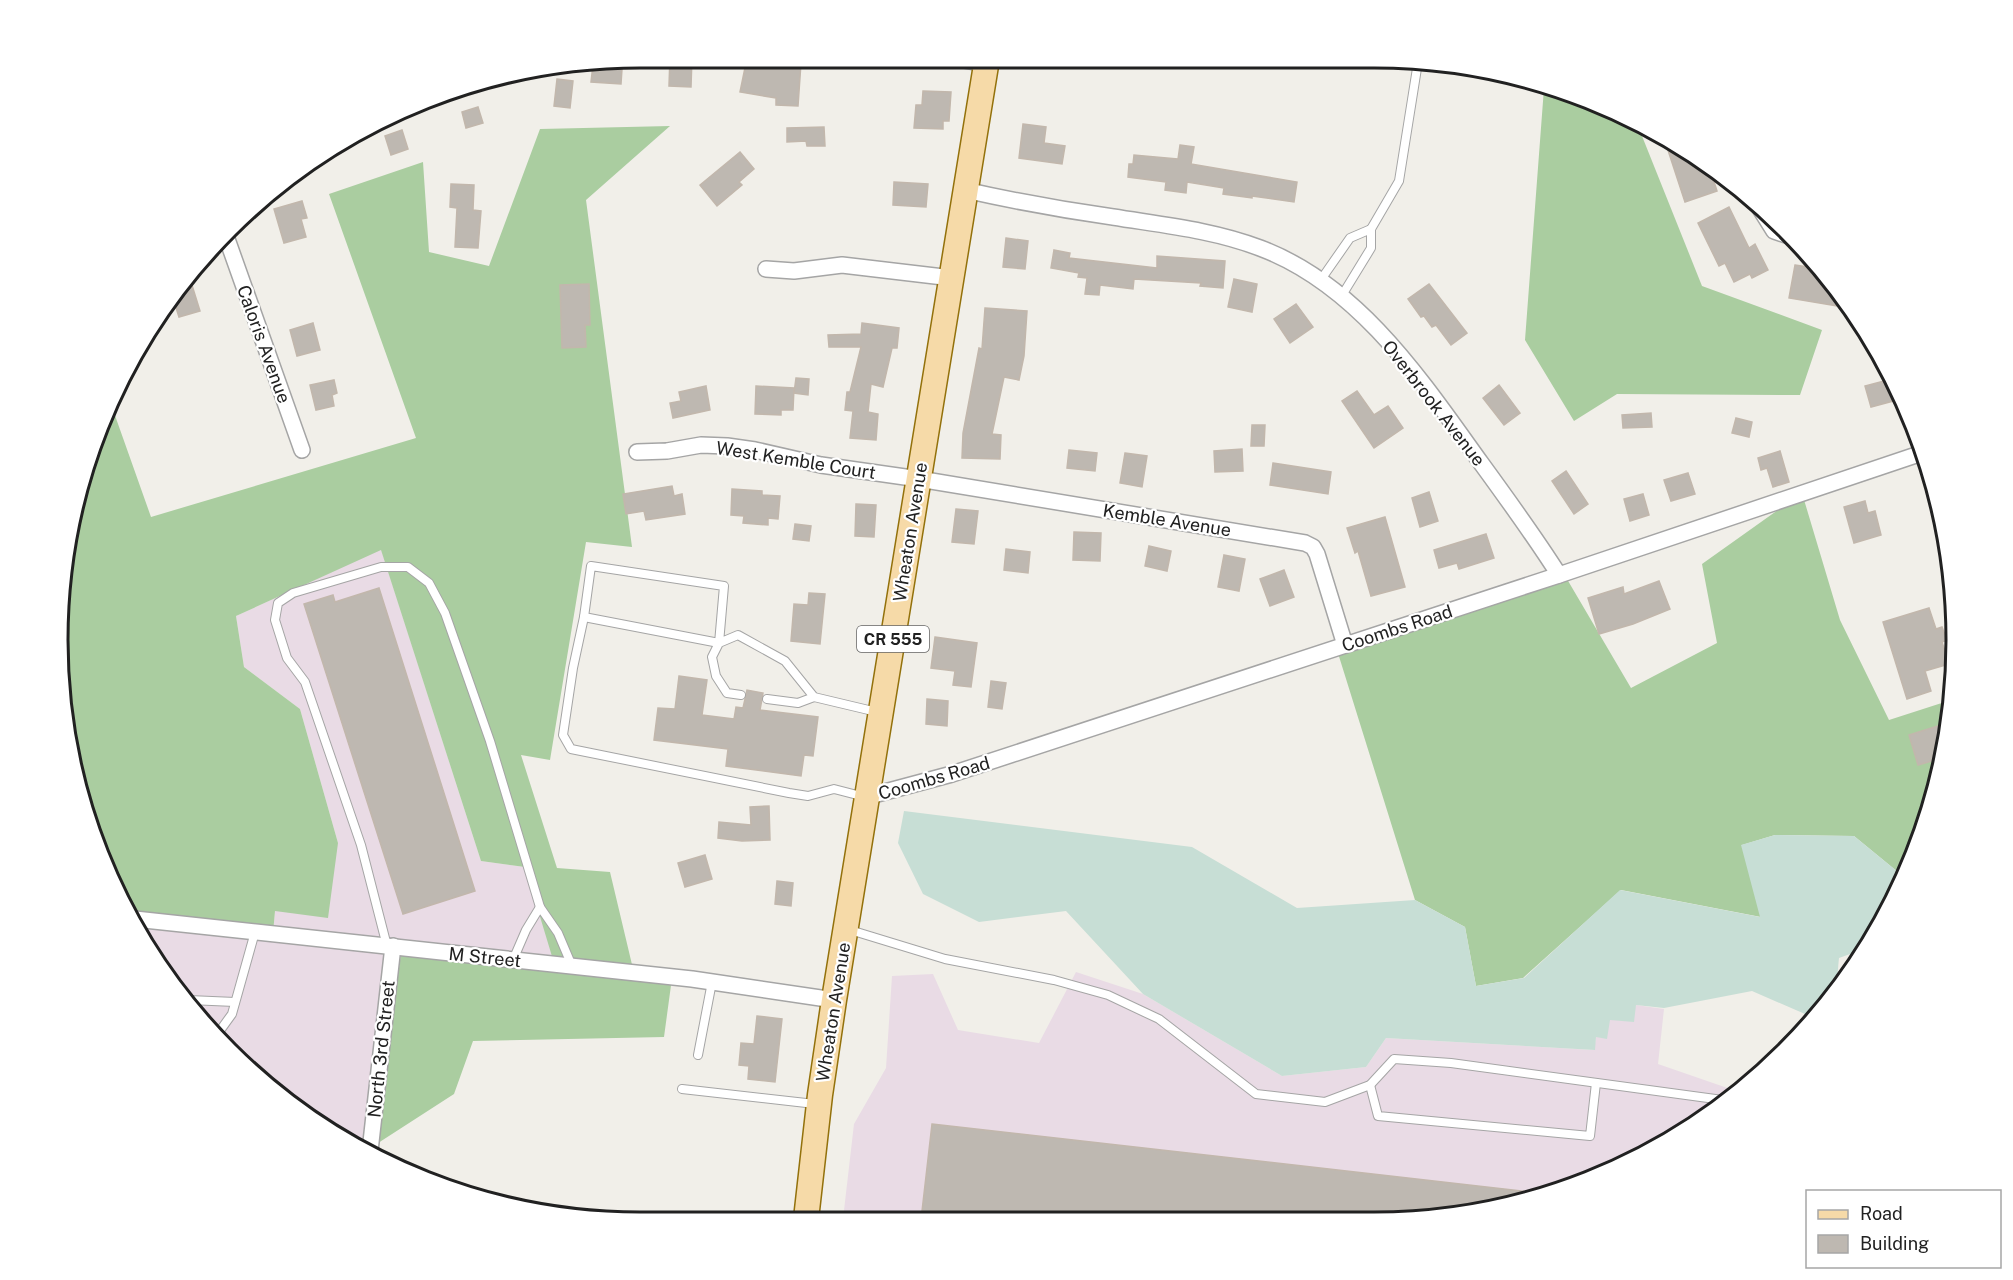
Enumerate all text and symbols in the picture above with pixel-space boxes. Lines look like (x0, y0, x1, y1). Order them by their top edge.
street label: Caloris Avenue (233, 282, 295, 406)
street label: Overbrook Avenue (1378, 336, 1490, 470)
street label: West Kemble Court (715, 437, 877, 483)
street label: Wheaton Avenue (889, 461, 931, 603)
street label: Kemble Avenue (1101, 499, 1233, 541)
street label: Coombs Road (1339, 600, 1455, 656)
road number: CR 555 (857, 626, 929, 652)
street label: Coombs Road (876, 752, 992, 804)
street label: Wheaton Avenue (812, 941, 854, 1083)
street label: M Street (448, 943, 522, 971)
street label: North 3rd Street (363, 979, 399, 1119)
legend (1806, 1190, 2001, 1268)
text: Road (1860, 1203, 1903, 1224)
text: Building (1860, 1233, 1929, 1254)

